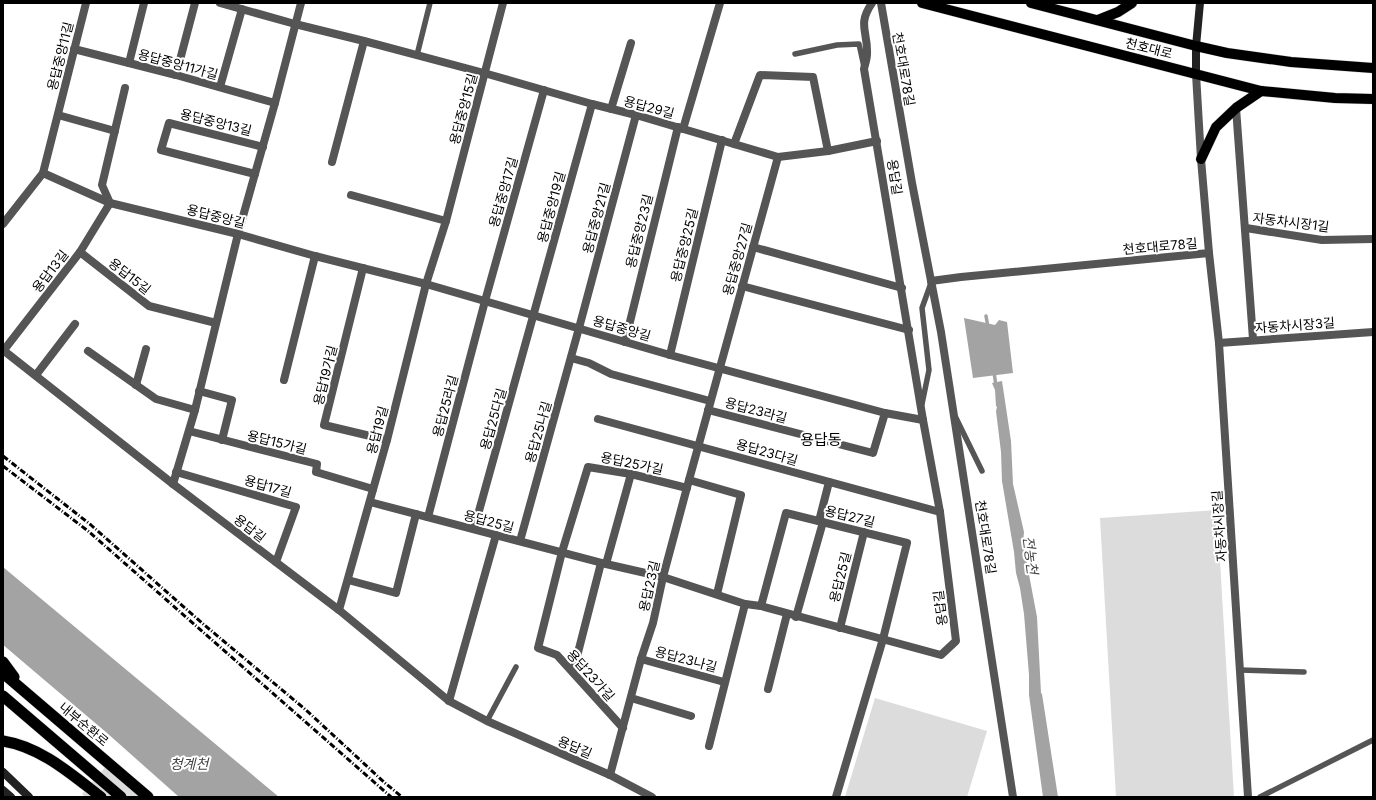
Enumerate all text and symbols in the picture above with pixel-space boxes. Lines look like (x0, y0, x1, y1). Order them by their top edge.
street label: 용답중앙11길 (44, 20, 76, 92)
street label: 천호대로78길 (890, 31, 918, 107)
street label: 천호대로 (1124, 34, 1174, 62)
street label: 용답중앙11가길 (136, 46, 220, 82)
street label: 용답중앙15길 (446, 72, 480, 146)
street label: 용답29길 (622, 93, 676, 121)
street label: 용답중앙13길 (179, 105, 253, 139)
street label: 용답중앙17길 (485, 155, 521, 229)
street label: 용답길 (884, 158, 906, 196)
street label: 용답중앙19길 (534, 170, 568, 244)
street label: 용답중앙21길 (579, 181, 613, 255)
street label: 용답중앙23길 (622, 192, 656, 270)
street label: 용답중앙길 (185, 201, 247, 231)
street label: 용답중앙25길 (667, 206, 701, 284)
street label: 자동차시장1길 (1252, 209, 1330, 235)
street label: 용답중앙27길 (719, 221, 755, 297)
street label: 천호대로78길 (1122, 235, 1198, 257)
street label: 용답13길 (29, 247, 71, 295)
street label: 용답15길 (106, 255, 154, 297)
street label: 용답중앙길 (591, 312, 653, 344)
street label: 자동차시장3길 (1255, 314, 1335, 336)
street label: 용답19가길 (310, 343, 340, 407)
street label: 용답25라길 (429, 373, 461, 439)
street label: 용답25다길 (477, 386, 509, 452)
street label: 용답23라길 (723, 394, 789, 426)
street label: 용답25나길 (522, 399, 554, 465)
street label: 용답19길 (363, 404, 391, 456)
street label: 용답15가길 (245, 427, 309, 457)
district label: 용답동 (800, 430, 842, 449)
street label: 용답23다길 (734, 436, 800, 468)
street label: 용답25가길 (599, 449, 665, 477)
street label: 용답17길 (242, 472, 294, 500)
street label: 자동차시장길 (1209, 490, 1229, 562)
street label: 천호대로78길 (972, 499, 1000, 575)
street label: 용답27길 (823, 502, 877, 530)
street label: 용답25길 (462, 507, 516, 535)
street label: 용답길 (231, 511, 269, 545)
water label: 전농천 (1020, 535, 1042, 576)
street label: 용답25길 (826, 550, 854, 604)
street label: 용답23길 (635, 559, 663, 613)
street label: 용답길 (930, 589, 950, 627)
street label: 용답23나길 (653, 643, 719, 675)
street label: 용답23가길 (564, 646, 618, 704)
street label: 내부순환로 (56, 699, 112, 749)
street label: 용답길 (555, 733, 595, 761)
water label: 청계천 (170, 755, 209, 772)

